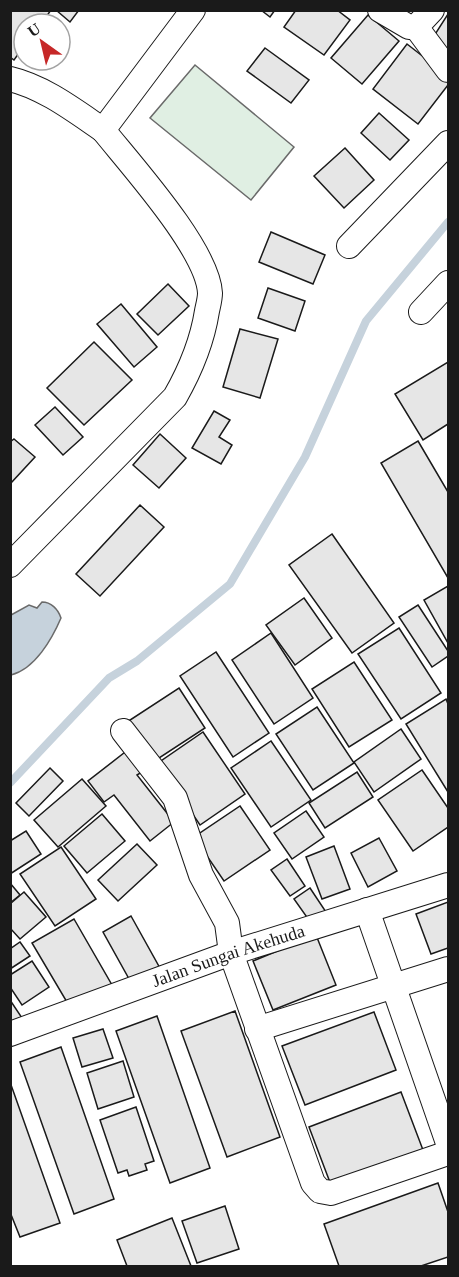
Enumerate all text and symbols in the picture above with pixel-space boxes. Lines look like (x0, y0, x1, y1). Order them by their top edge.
north arrow (12, 12, 72, 72)
text: U (24, 19, 44, 40)
street label: Jalan Sungai Akehuda (149, 921, 307, 991)

